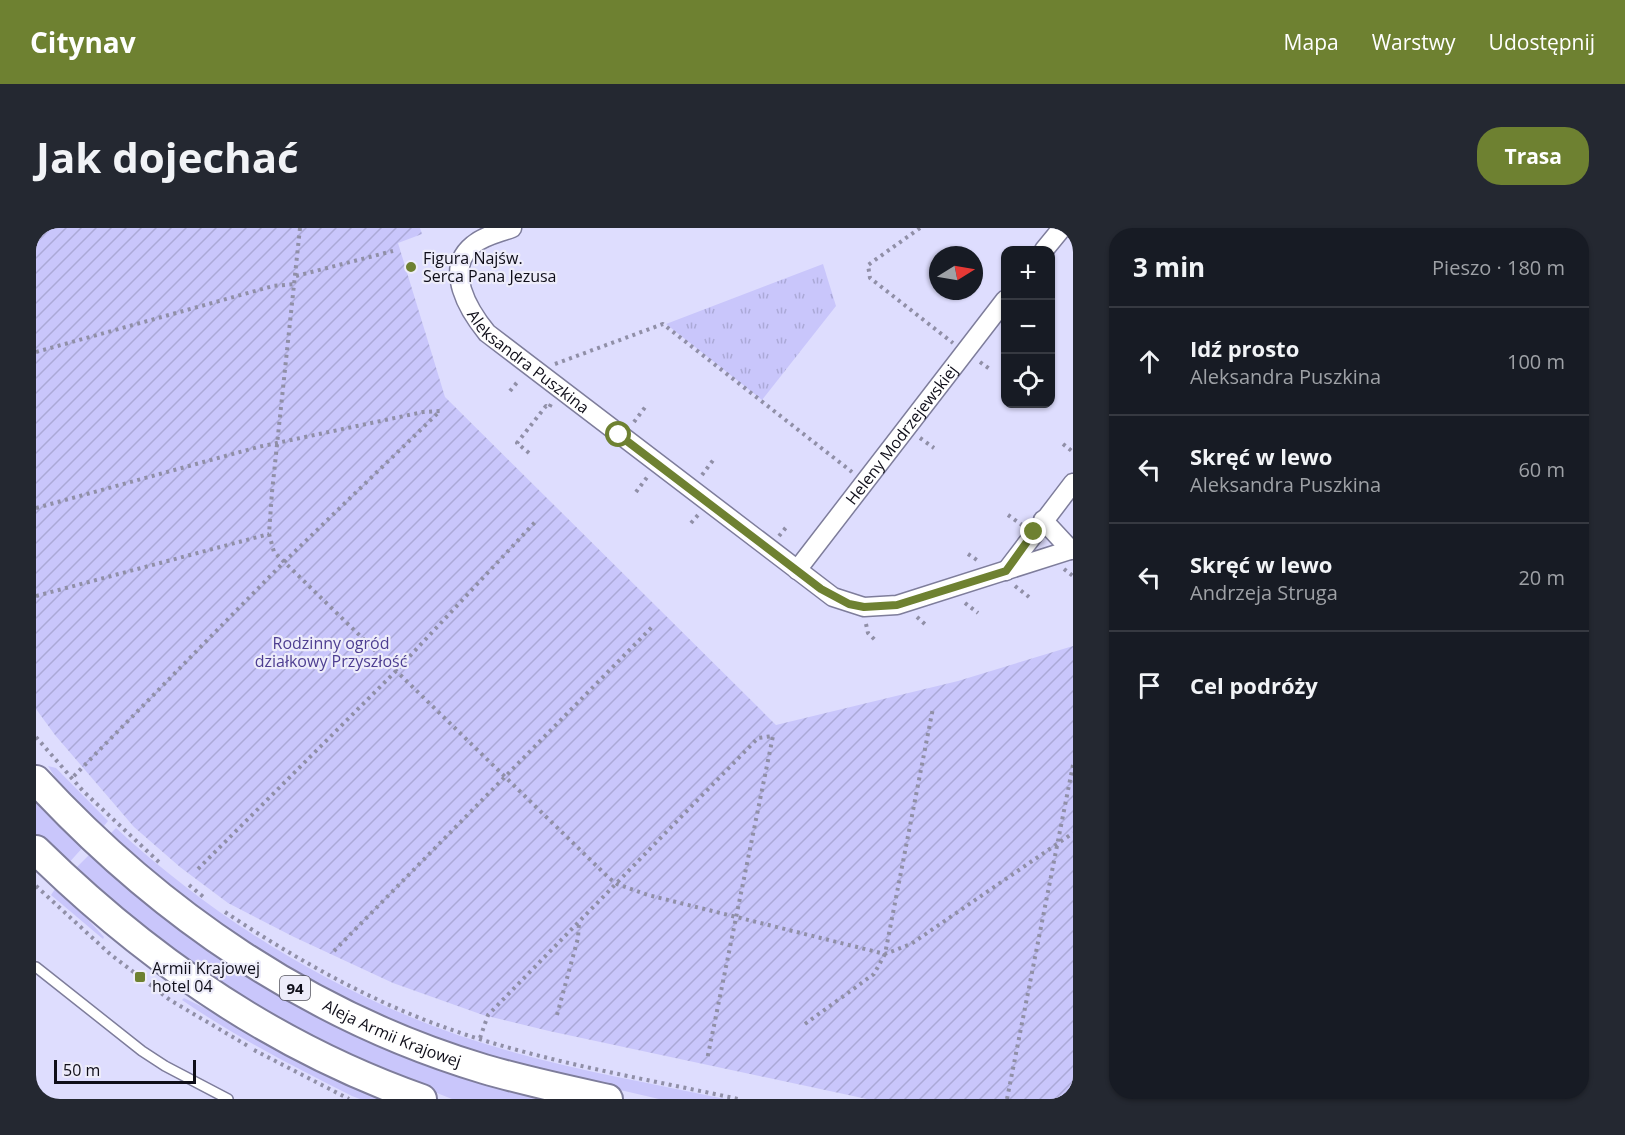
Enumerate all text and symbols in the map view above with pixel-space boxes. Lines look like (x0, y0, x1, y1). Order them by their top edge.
text: Citynav (30, 23, 136, 61)
text: Mapa (1284, 28, 1339, 56)
text: Warstwy (1372, 28, 1456, 56)
text: Udostępnij (1489, 28, 1595, 56)
button: Trasa (1477, 127, 1589, 185)
text: Jak dojechać (36, 128, 299, 185)
north arrow (929, 246, 983, 300)
map controls (1001, 246, 1055, 408)
button: + (1001, 246, 1055, 300)
place label: Figura Najśw. Serca Pana Jezusa (423, 247, 557, 287)
text: 3 min (1133, 249, 1205, 285)
text: Pieszo · 180 m (1432, 254, 1565, 281)
marker: Figura Najśw. Serca Pana Jezusa (404, 260, 418, 274)
button: − (1001, 300, 1055, 354)
street label: Aleksandra Puszkina (462, 305, 594, 418)
text: Idź prosto (1190, 333, 1299, 363)
icon: ahead (1133, 345, 1166, 378)
text: 100 m (1507, 348, 1565, 375)
button: locate (1001, 354, 1055, 408)
street label: Heleny Modrzejewskiej (840, 360, 962, 509)
text: Aleksandra Puszkina (1190, 363, 1381, 390)
route start (605, 421, 631, 447)
text: Skręć w lewo (1190, 441, 1332, 471)
icon: left (1133, 453, 1166, 486)
text: 60 m (1518, 456, 1565, 483)
text: Aleksandra Puszkina (1190, 471, 1381, 498)
route end (1020, 518, 1046, 544)
text: Skręć w lewo (1190, 549, 1332, 579)
icon: left (1133, 561, 1166, 594)
text: 20 m (1518, 564, 1565, 591)
text: Andrzeja Struga (1190, 579, 1338, 606)
park label: Rodzinny ogród działkowy Przyszłość (255, 632, 408, 672)
icon: arrive (1133, 669, 1166, 702)
text: Cel podróży (1190, 670, 1318, 700)
place label: Armii Krajowej hotel 04 (152, 957, 260, 997)
marker: Armii Krajowej hotel 04 (133, 970, 147, 984)
road number: 94 (280, 976, 310, 1000)
street label: Aleja Armii Krajowej (319, 994, 464, 1072)
scale bar (54, 1057, 196, 1084)
text: 50 m (63, 1059, 100, 1081)

